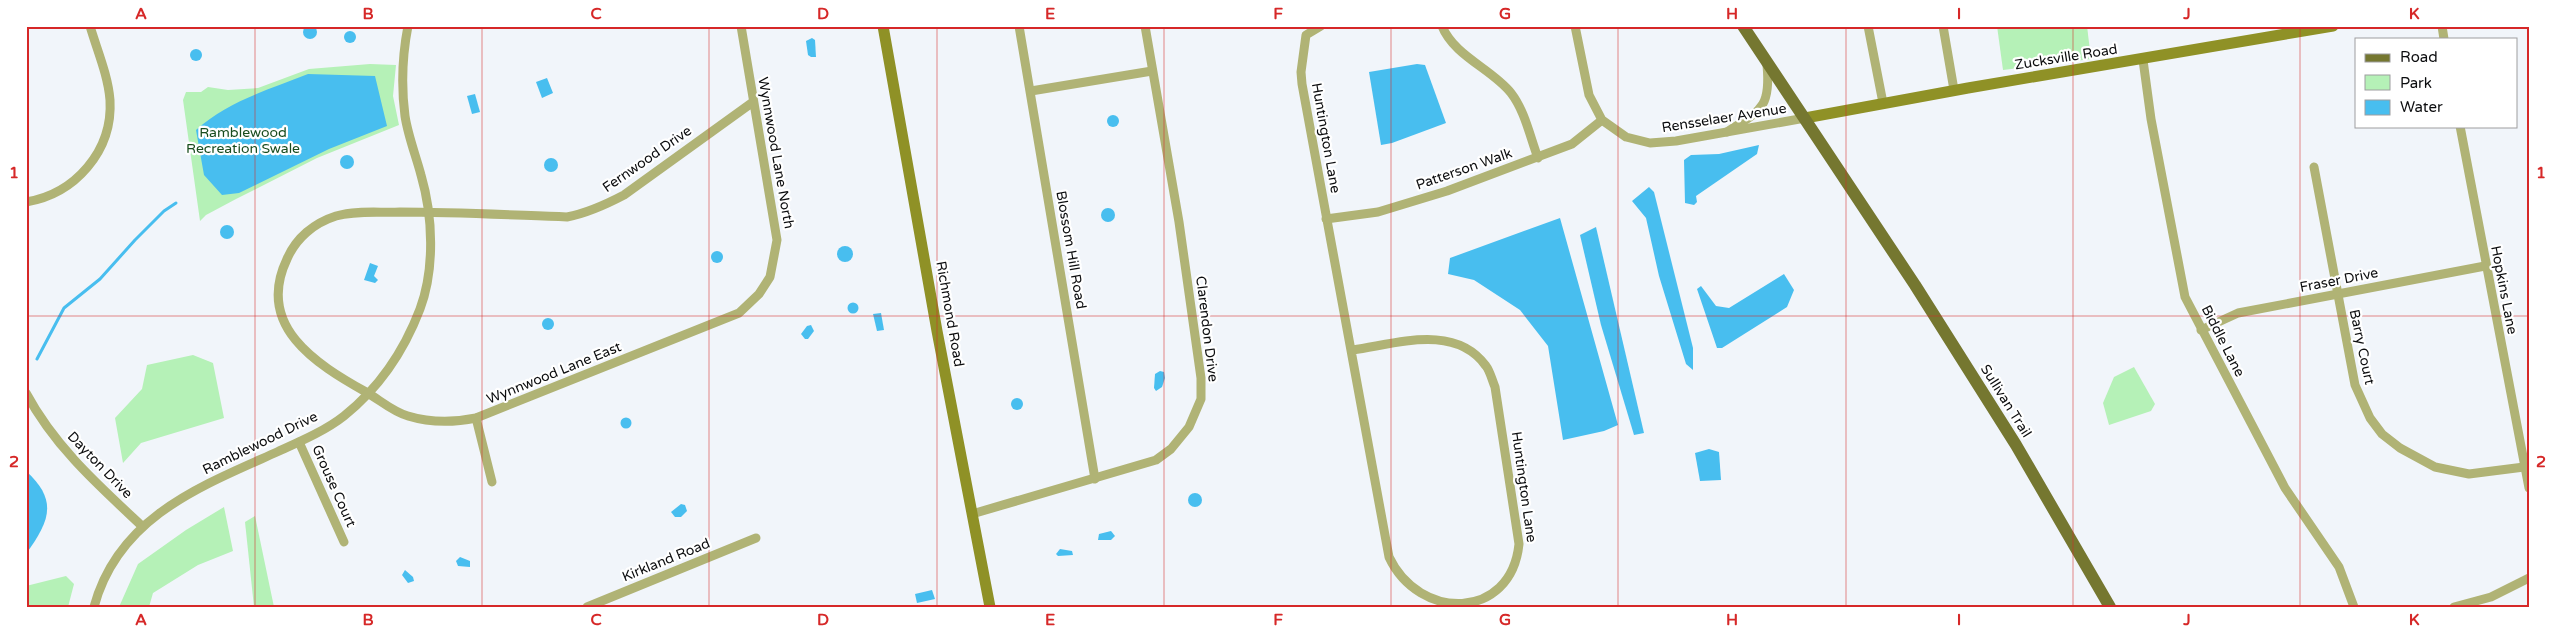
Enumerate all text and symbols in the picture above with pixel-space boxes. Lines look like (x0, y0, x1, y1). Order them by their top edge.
text: A (135, 4, 147, 24)
text: B (362, 4, 374, 24)
text: C (590, 4, 602, 24)
text: D (817, 4, 829, 24)
text: E (1045, 4, 1055, 24)
text: F (1273, 4, 1283, 24)
text: G (1499, 4, 1511, 24)
text: H (1726, 4, 1738, 24)
text: I (1957, 4, 1961, 24)
text: J (2182, 4, 2191, 24)
text: K (2409, 4, 2420, 24)
legend (2355, 38, 2518, 128)
street label: Zucksville Road (2013, 40, 2119, 74)
text: Road (2400, 48, 2438, 66)
text: Park (2400, 74, 2432, 92)
street label: Wynnwood Lane North (754, 76, 798, 230)
street label: Huntington Lane (1308, 81, 1344, 195)
text: Water (2400, 98, 2443, 116)
street label: Rensselaer Avenue (1660, 100, 1788, 136)
street label: Fernwood Drive (599, 122, 695, 196)
park label: Ramblewood Recreation Swale (186, 124, 300, 157)
street label: Patterson Walk (1414, 144, 1515, 193)
text: 1 (9, 163, 19, 183)
text: 1 (2536, 163, 2546, 183)
street label: Blossom Hill Road (1052, 190, 1090, 310)
street label: Hopkins Lane (2487, 244, 2521, 336)
street label: Richmond Road (932, 260, 968, 368)
street label: Fraser Drive (2298, 264, 2380, 296)
street label: Clarendon Drive (1192, 275, 1222, 383)
street label: Biddle Lane (2198, 302, 2248, 380)
street label: Barry Court (2346, 308, 2378, 387)
street label: Wynnwood Lane East (484, 338, 624, 408)
street label: Sullivan Trail (1977, 361, 2035, 441)
street label: Ramblewood Drive (200, 408, 320, 478)
street label: Dayton Drive (64, 428, 136, 502)
street label: Huntington Lane (1508, 430, 1540, 544)
street label: Grouse Court (308, 442, 360, 530)
text: 2 (9, 452, 19, 472)
text: 2 (2536, 452, 2546, 472)
street label: Kirkland Road (620, 535, 712, 585)
text: A (135, 610, 147, 630)
text: B (362, 610, 374, 630)
text: C (590, 610, 602, 630)
text: D (817, 610, 829, 630)
text: E (1045, 610, 1055, 630)
text: F (1273, 610, 1283, 630)
text: G (1499, 610, 1511, 630)
text: H (1726, 610, 1738, 630)
text: I (1957, 610, 1961, 630)
text: J (2182, 610, 2191, 630)
text: K (2409, 610, 2420, 630)

